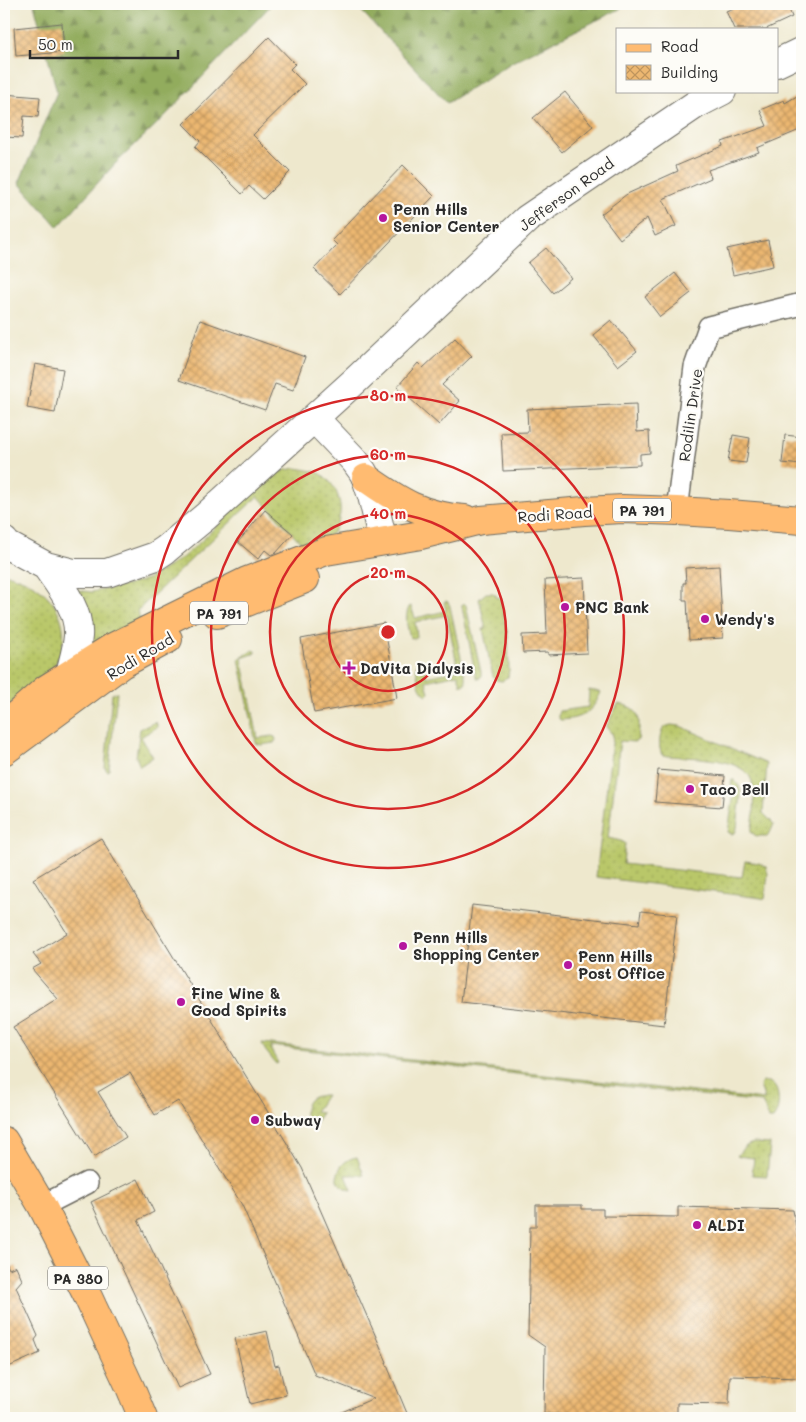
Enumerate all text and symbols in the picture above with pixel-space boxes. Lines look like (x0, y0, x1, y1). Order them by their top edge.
scale bar (30, 28, 178, 60)
legend (616, 28, 778, 92)
text: 50 m (38, 34, 73, 54)
text: Road (661, 36, 698, 56)
text: Building (661, 62, 718, 82)
street label: Jefferson Road (515, 153, 617, 235)
place label: Penn Hills Senior Center (393, 199, 500, 236)
marker: Penn Hills Senior Center (377, 212, 389, 224)
street label: Rodilin Drive (674, 367, 706, 463)
text: 80 m (370, 385, 406, 405)
text: 60 m (370, 444, 406, 464)
road number: PA 791 (613, 498, 671, 522)
street label: Rodi Road (517, 501, 593, 527)
text: 40 m (370, 503, 406, 523)
text: 20 m (370, 562, 406, 582)
place label: PNC Bank (575, 597, 649, 617)
marker: PNC Bank (559, 601, 571, 613)
road number: PA 791 (190, 602, 248, 624)
place label: Wendy's (715, 609, 775, 629)
marker: Wendy's (699, 613, 711, 625)
centre of rings (379, 623, 397, 641)
street label: Rodi Road (103, 628, 177, 684)
place label: DaVita Dialysis (360, 658, 474, 678)
marker: DaVita Dialysis (342, 661, 356, 675)
place label: Taco Bell (700, 779, 769, 799)
marker: Taco Bell (684, 783, 696, 795)
place label: Penn Hills Shopping Center (413, 927, 539, 964)
marker: Penn Hills Shopping Center (397, 940, 409, 952)
place label: Penn Hills Post Office (578, 946, 665, 983)
marker: Penn Hills Post Office (562, 959, 574, 971)
place label: Fine Wine & Good Spirits (191, 983, 287, 1020)
marker: Fine Wine & Good Spirits (175, 996, 187, 1008)
place label: Subway (265, 1110, 321, 1130)
marker: Subway (249, 1114, 261, 1126)
place label: ALDI (707, 1215, 745, 1235)
marker: ALDI (691, 1219, 703, 1231)
road number: PA 380 (48, 1266, 108, 1290)

